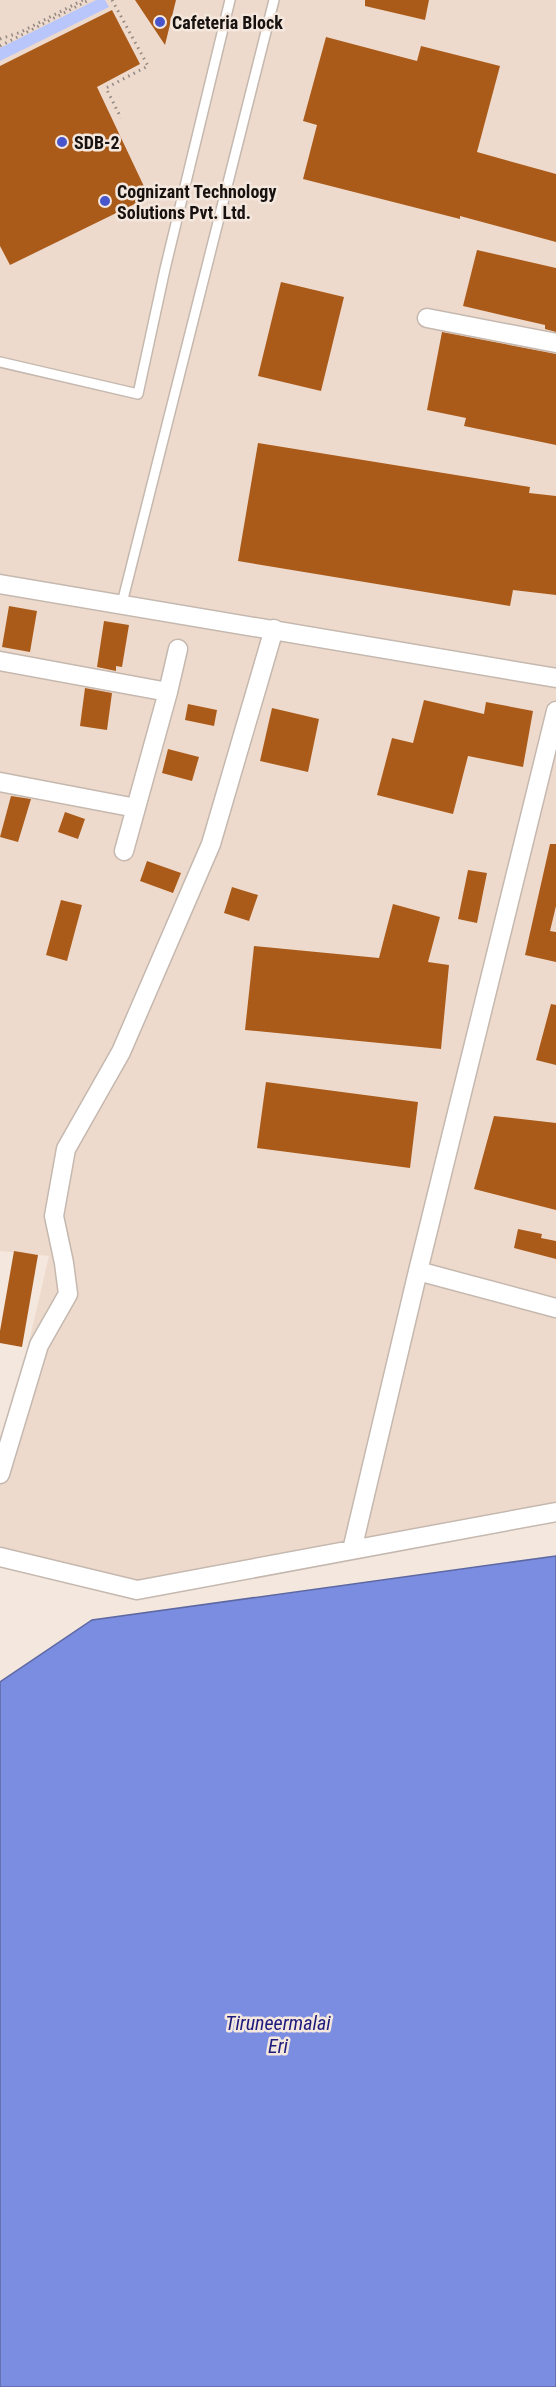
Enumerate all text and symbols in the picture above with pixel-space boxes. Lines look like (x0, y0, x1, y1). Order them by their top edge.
place label: Cafeteria Block (172, 12, 283, 33)
marker: Cafeteria Block (153, 15, 167, 29)
place label: SDB-2 (74, 132, 120, 153)
marker: SDB-2 (55, 135, 69, 149)
place label: Cognizant Technology Solutions Pvt. Ltd. (117, 181, 276, 223)
marker: Cognizant Technology Solutions Pvt. Ltd. (98, 194, 112, 208)
water label: Tiruneermalai Eri (225, 2011, 331, 2058)

